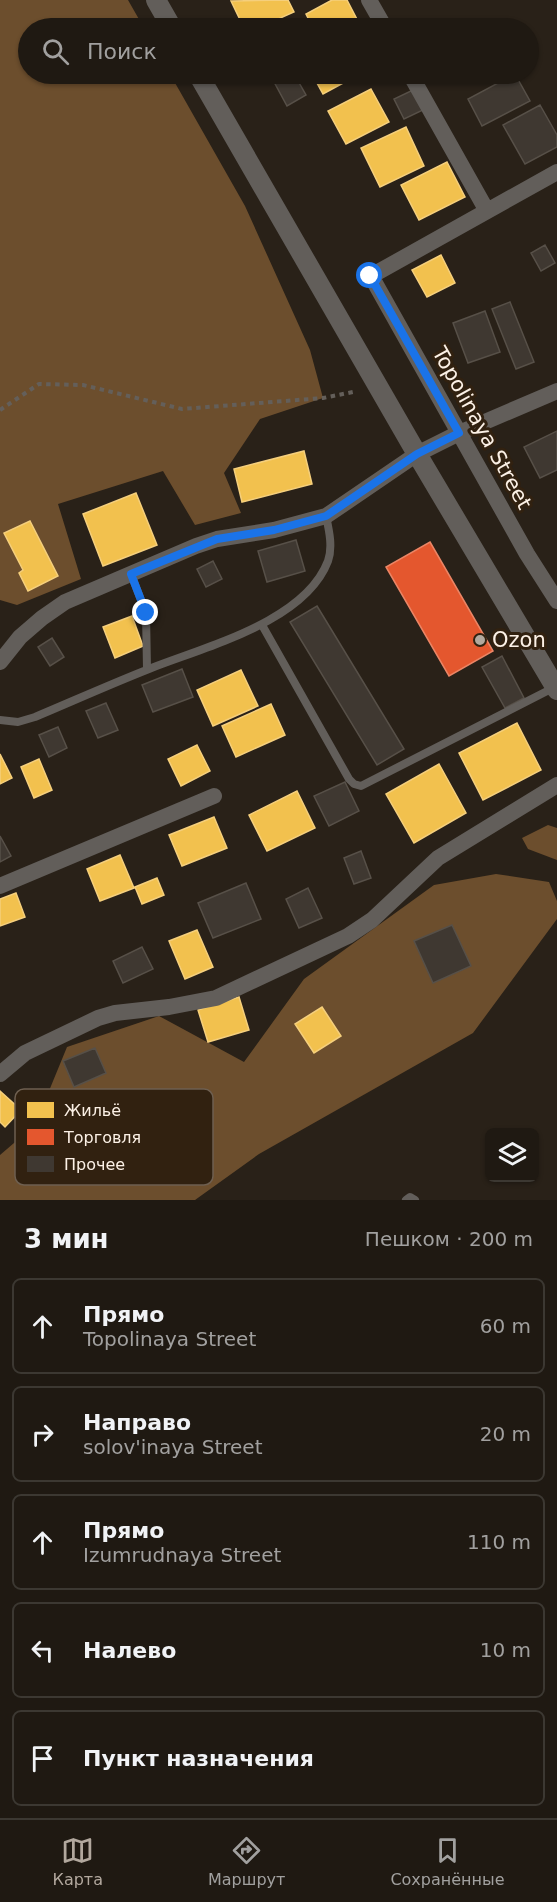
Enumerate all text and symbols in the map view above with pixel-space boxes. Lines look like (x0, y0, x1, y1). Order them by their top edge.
search box (18, 18, 539, 84)
icon: search (39, 35, 72, 68)
text: Поиск (87, 39, 157, 64)
route start (356, 262, 382, 288)
street label: Topolinaya Street (427, 342, 537, 513)
route end (132, 599, 158, 625)
place label: Ozon (492, 628, 546, 652)
marker: Ozon (473, 633, 487, 647)
legend (15, 1089, 213, 1185)
text: Жильё (64, 1101, 121, 1120)
text: Торговля (63, 1128, 141, 1147)
map controls (485, 1128, 539, 1182)
button: layers (485, 1128, 539, 1182)
text: Прочее (64, 1155, 125, 1174)
text: 3 мин (24, 1224, 109, 1254)
text: Пешком · 200 m (365, 1227, 533, 1251)
text: Прямо (83, 1302, 164, 1327)
icon: ahead (26, 1310, 59, 1343)
text: 60 m (480, 1314, 531, 1338)
text: Topolinaya Street (83, 1327, 256, 1351)
text: Направо (83, 1410, 191, 1435)
icon: right (26, 1418, 59, 1451)
text: 20 m (480, 1422, 531, 1446)
text: solov'inaya Street (83, 1435, 263, 1459)
text: Прямо (83, 1518, 164, 1543)
icon: ahead (26, 1526, 59, 1559)
text: 110 m (467, 1530, 531, 1554)
text: Izumrudnaya Street (83, 1543, 281, 1567)
icon: left (26, 1634, 59, 1667)
text: Налево (83, 1638, 176, 1663)
text: 10 m (480, 1638, 531, 1662)
icon: arrive (26, 1742, 59, 1775)
text: Пункт назначения (83, 1746, 314, 1771)
tab: Карта (53, 1834, 103, 1889)
tab: Маршрут (208, 1834, 285, 1889)
tab: Сохранённые (390, 1834, 504, 1889)

